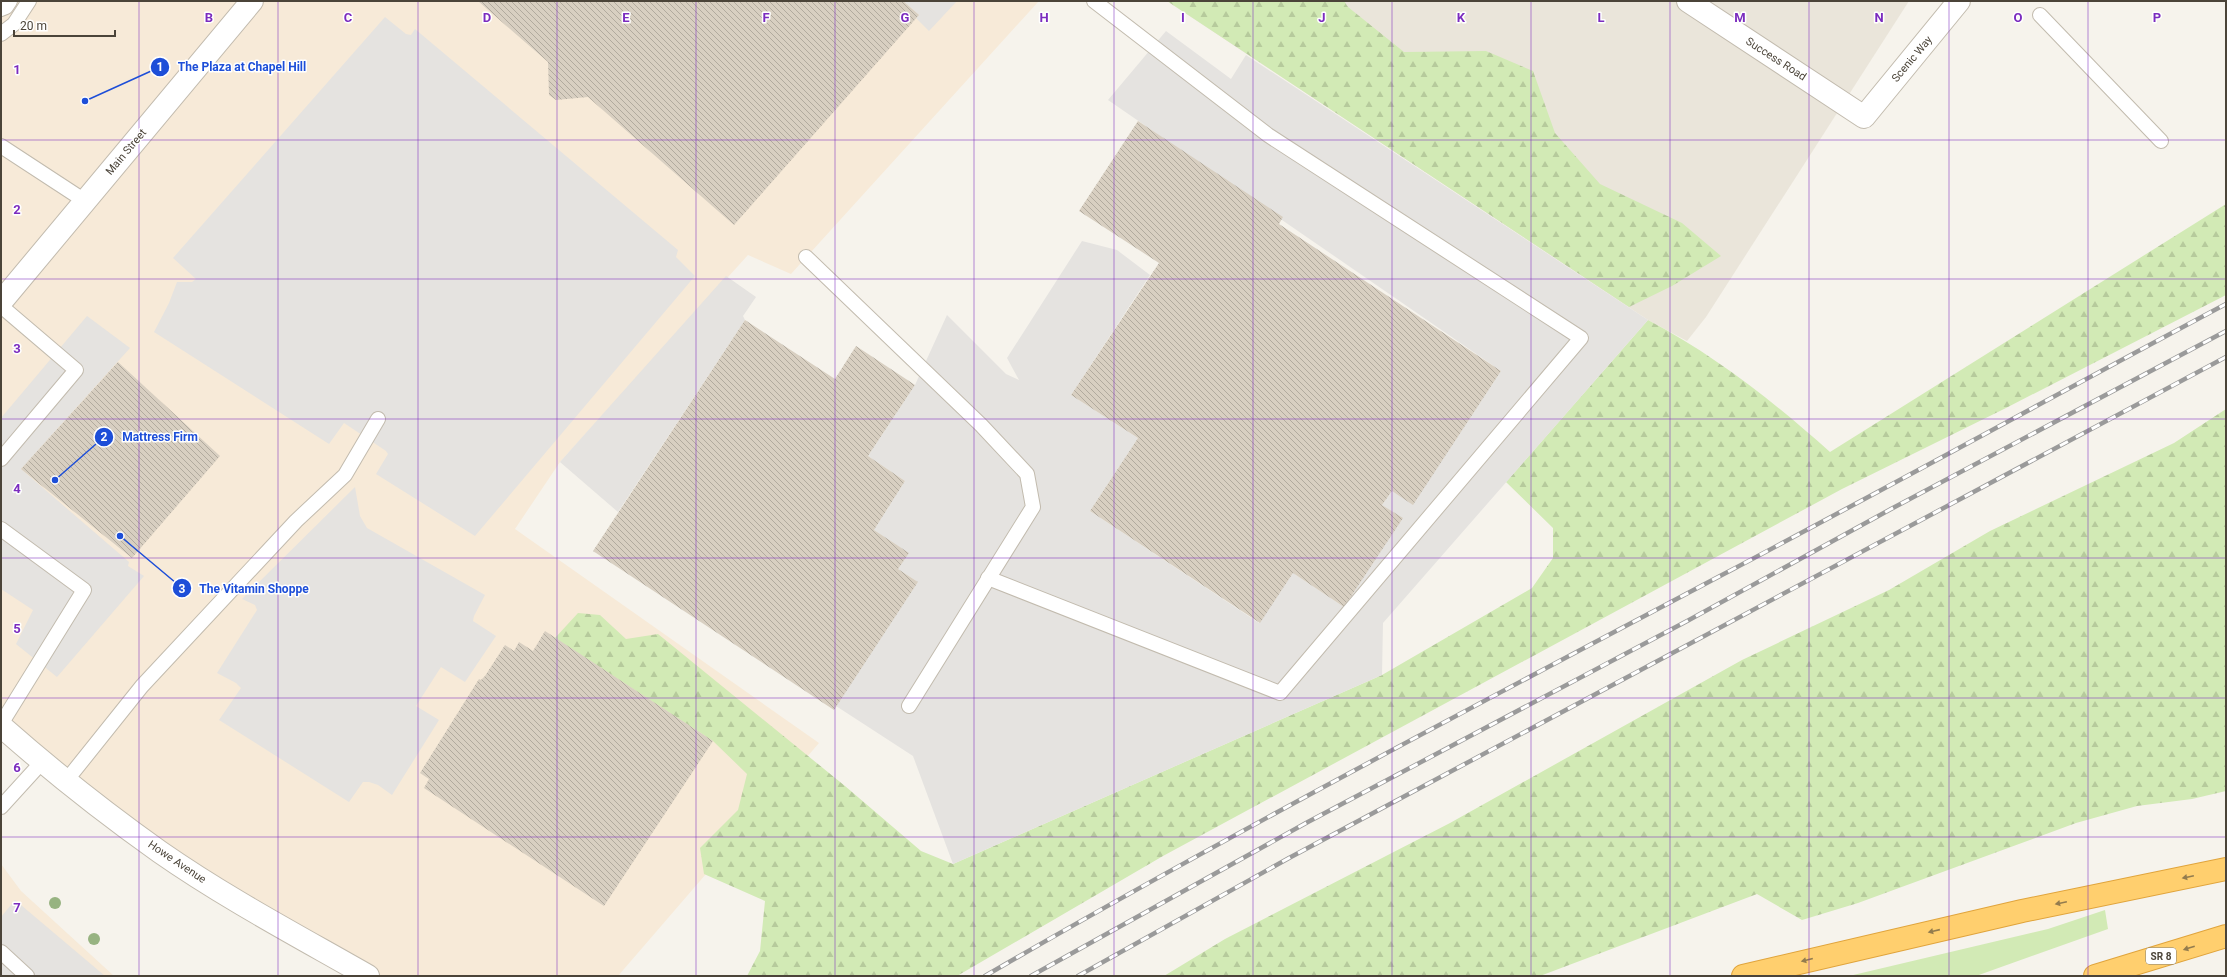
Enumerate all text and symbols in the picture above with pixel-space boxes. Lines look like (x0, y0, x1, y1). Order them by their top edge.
text: B (205, 10, 213, 25)
text: C (344, 10, 353, 25)
text: D (483, 10, 491, 25)
text: E (622, 10, 630, 25)
text: F (762, 10, 770, 25)
text: G (901, 10, 910, 25)
text: H (1039, 10, 1049, 25)
text: I (1181, 10, 1185, 25)
text: J (1318, 10, 1326, 25)
text: K (1457, 10, 1466, 25)
text: L (1597, 10, 1605, 25)
text: M (1734, 10, 1746, 25)
text: N (1874, 10, 1884, 25)
text: O (2014, 10, 2023, 25)
text: P (2153, 10, 2161, 25)
scale bar (14, 12, 115, 38)
text: 20 m (20, 19, 47, 33)
street label: Scenic Way (1889, 33, 1935, 85)
street label: Success Road (1743, 35, 1809, 83)
callout: The Plaza at Chapel Hill (150, 55, 314, 79)
text: 1 (157, 60, 163, 74)
text: The Plaza at Chapel Hill (178, 60, 306, 74)
text: 1 (13, 62, 21, 77)
street label: Main Street (103, 126, 149, 178)
text: 2 (13, 202, 21, 217)
text: 3 (13, 341, 21, 356)
callout: Mattress Firm (94, 425, 206, 449)
text: 2 (101, 430, 108, 444)
text: Mattress Firm (122, 430, 198, 444)
text: 4 (13, 481, 21, 496)
callout: The Vitamin Shoppe (172, 576, 317, 600)
text: 3 (179, 582, 186, 596)
text: The Vitamin Shoppe (199, 582, 309, 596)
text: 5 (13, 621, 21, 636)
text: 6 (13, 760, 21, 775)
street label: Howe Avenue (146, 838, 209, 886)
one-way arrow (2182, 875, 2194, 881)
text: 7 (13, 900, 21, 915)
one-way arrow (2055, 901, 2067, 907)
one-way arrow (1927, 929, 1940, 935)
one-way arrow (2182, 945, 2194, 951)
road number: SR 8 (2146, 948, 2176, 964)
one-way arrow (1801, 957, 1813, 963)

